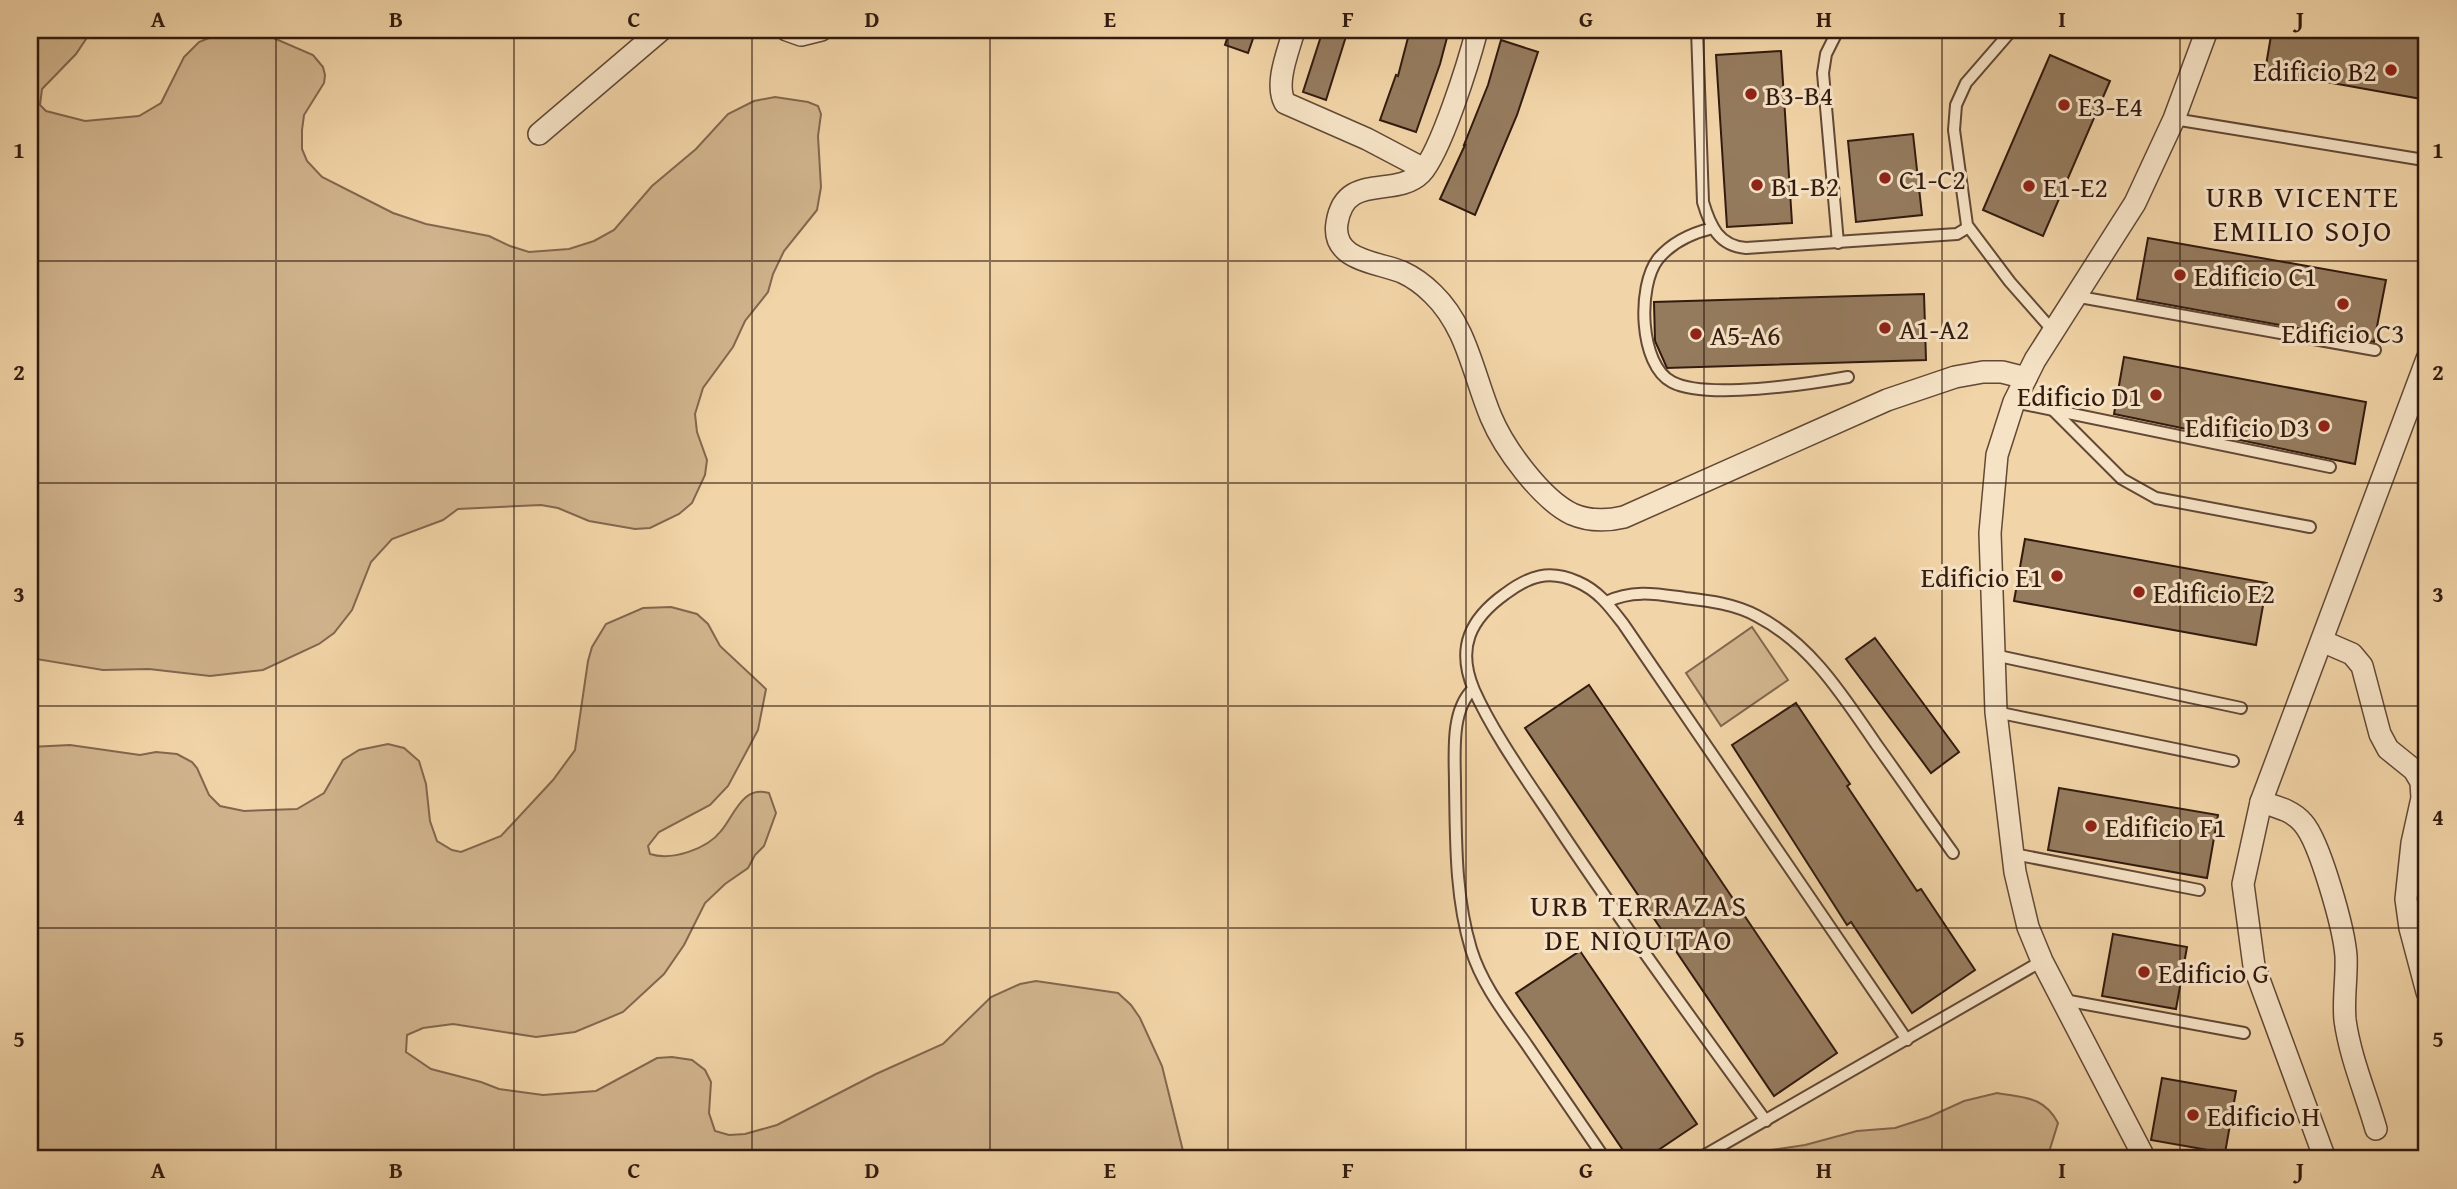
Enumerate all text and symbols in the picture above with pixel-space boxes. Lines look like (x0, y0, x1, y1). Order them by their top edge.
text: A (151, 2, 166, 35)
text: B (389, 2, 403, 35)
text: C (627, 2, 641, 35)
text: D (865, 2, 880, 35)
text: E (1104, 2, 1116, 35)
text: F (1342, 2, 1354, 35)
text: G (1579, 2, 1593, 35)
text: H (1816, 2, 1832, 35)
text: I (2058, 2, 2066, 35)
text: J (2292, 2, 2304, 35)
place label: Edificio B2 (2253, 50, 2377, 91)
marker: Edificio B2 (2383, 62, 2399, 78)
place label: B3-B4 (1765, 74, 1833, 115)
place label: E3-E4 (2078, 85, 2143, 126)
marker: B3-B4 (1743, 86, 1759, 102)
marker: E3-E4 (2056, 97, 2072, 113)
text: 1 (13, 133, 25, 166)
text: 1 (2432, 133, 2444, 166)
place label: C1-C2 (1899, 158, 1966, 199)
place label: B1-B2 (1771, 165, 1839, 206)
place label: E1-E2 (2043, 166, 2108, 207)
marker: C1-C2 (1877, 170, 1893, 186)
district label: URB VICENTE EMILIO SOJO (2206, 174, 2400, 252)
marker: B1-B2 (1749, 177, 1765, 193)
marker: E1-E2 (2021, 178, 2037, 194)
place label: Edificio C1 (2194, 255, 2317, 296)
marker: Edificio C1 (2172, 267, 2188, 283)
marker: Edificio C3 (2335, 296, 2351, 312)
place label: A1-A2 (1899, 308, 1970, 349)
place label: Edificio C3 (2281, 312, 2405, 353)
place label: A5-A6 (1710, 314, 1781, 355)
marker: A1-A2 (1877, 320, 1893, 336)
marker: A5-A6 (1688, 326, 1704, 342)
text: 2 (13, 355, 25, 388)
text: 2 (2432, 355, 2444, 388)
place label: Edificio D1 (2017, 375, 2142, 416)
marker: Edificio D1 (2148, 387, 2164, 403)
place label: Edificio D3 (2185, 406, 2310, 447)
marker: Edificio D3 (2316, 418, 2332, 434)
place label: Edificio E1 (1921, 556, 2043, 597)
marker: Edificio E1 (2049, 568, 2065, 584)
place label: Edificio E2 (2153, 572, 2275, 613)
text: 3 (13, 577, 25, 610)
text: 3 (2432, 577, 2444, 610)
marker: Edificio E2 (2131, 584, 2147, 600)
text: 4 (13, 800, 25, 833)
text: 4 (2432, 800, 2444, 833)
place label: Edificio F1 (2105, 806, 2227, 847)
marker: Edificio F1 (2083, 818, 2099, 834)
district label: URB TERRAZAS DE NIQUITAO (1530, 883, 1748, 961)
place label: Edificio G (2158, 952, 2269, 993)
marker: Edificio G (2136, 964, 2152, 980)
text: 5 (13, 1022, 25, 1055)
text: 5 (2432, 1022, 2444, 1055)
place label: Edificio H (2207, 1095, 2320, 1136)
marker: Edificio H (2185, 1107, 2201, 1123)
text: A (151, 1153, 166, 1186)
text: B (389, 1153, 403, 1186)
text: C (627, 1153, 641, 1186)
text: D (865, 1153, 880, 1186)
text: E (1104, 1153, 1116, 1186)
text: F (1342, 1153, 1354, 1186)
text: G (1579, 1153, 1593, 1186)
text: H (1816, 1153, 1832, 1186)
text: I (2058, 1153, 2066, 1186)
text: J (2292, 1153, 2304, 1186)

